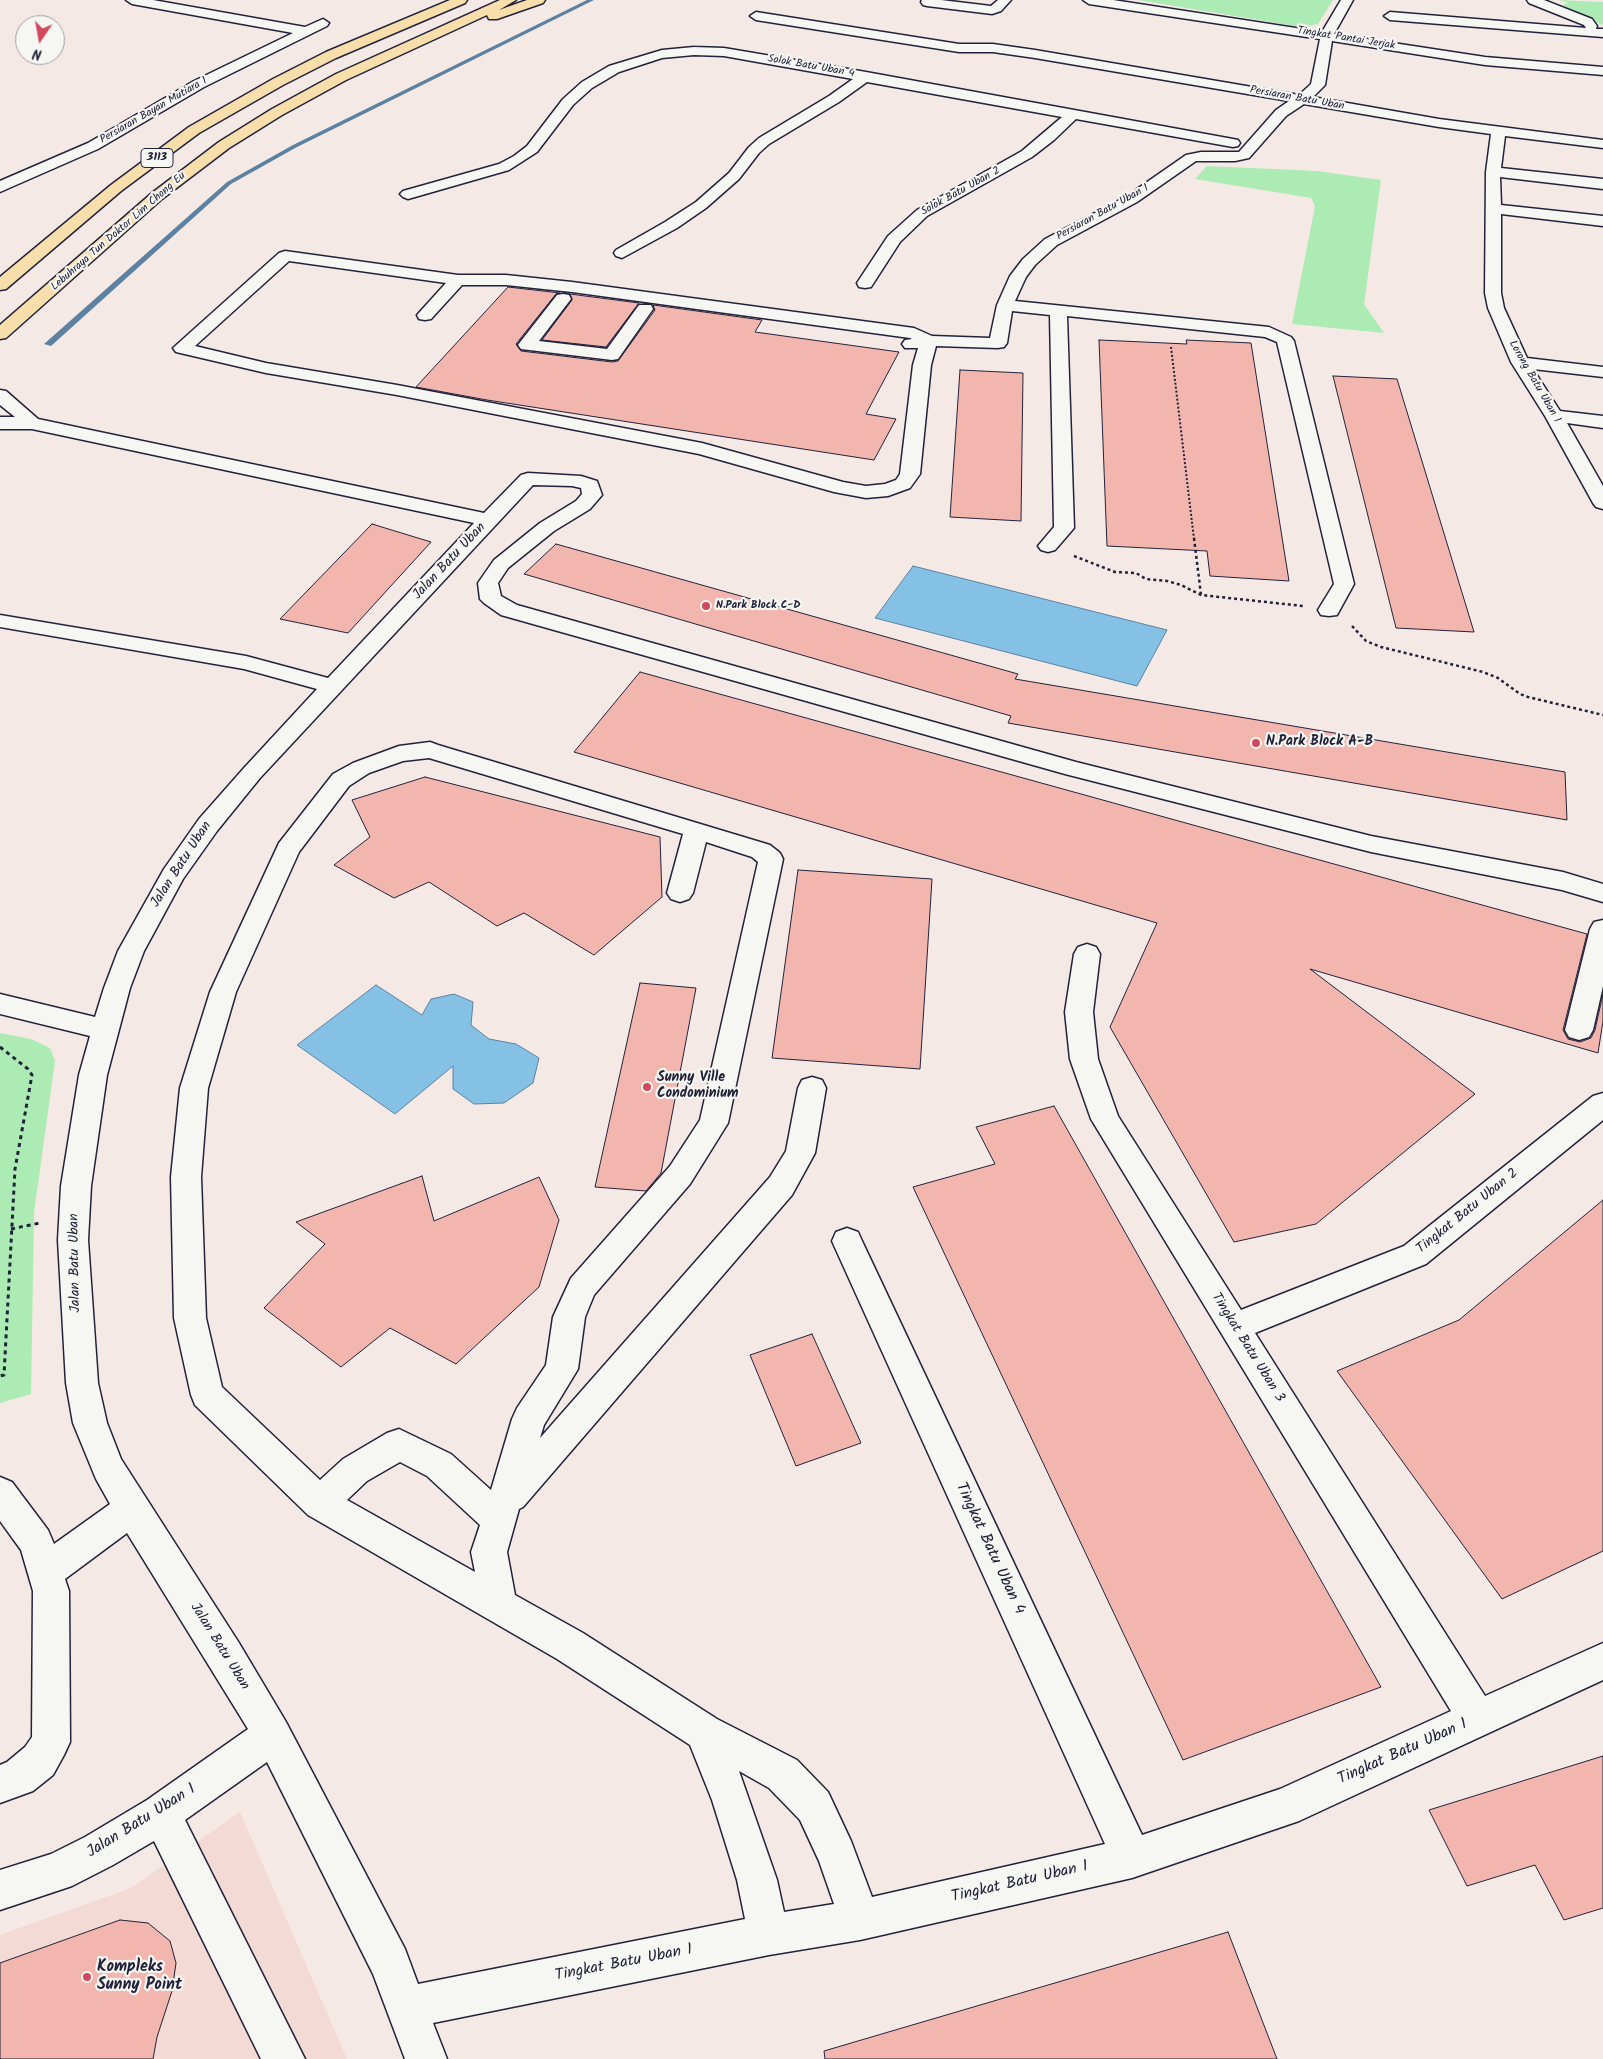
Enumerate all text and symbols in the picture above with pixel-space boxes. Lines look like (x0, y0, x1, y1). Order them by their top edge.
north arrow (15, 15, 65, 65)
street label: Tingkat Pantai Jerjak (1296, 25, 1396, 53)
text: N (30, 42, 44, 65)
street label: Solok Batu Uban 4 (767, 53, 855, 81)
street label: Persiaran Bayan Mutiara 1 (98, 75, 210, 147)
street label: Persiaran Batu Uban (1249, 84, 1345, 114)
road number: 3113 (141, 148, 173, 168)
street label: Solok Batu Uban 2 (919, 165, 1003, 219)
street label: Lebuhraya Tun Doktor Lim Chong Eu (49, 170, 189, 294)
street label: Persiaran Batu Uban 1 (1055, 182, 1151, 244)
street label: Lorong Batu Uban 1 (1505, 339, 1563, 425)
street label: Jalan Batu Uban (410, 520, 490, 604)
place label: N.Park Block C-D (716, 599, 801, 613)
marker: N.Park Block C-D (700, 600, 712, 612)
place label: N.Park Block A-B (1266, 735, 1373, 751)
marker: N.Park Block A-B (1250, 737, 1262, 749)
street label: Jalan Batu Uban (148, 819, 216, 911)
place label: Sunny Ville Condominium (657, 1071, 738, 1104)
marker: Sunny Ville Condominium (641, 1081, 653, 1093)
street label: Tingkat Batu Uban 2 (1414, 1166, 1522, 1258)
street label: Jalan Batu Uban (67, 1213, 85, 1313)
street label: Tingkat Batu Uban 3 (1207, 1290, 1287, 1406)
street label: Tingkat Batu Uban 4 (950, 1480, 1028, 1618)
street label: Jalan Batu Uban (186, 1600, 252, 1694)
street label: Tingkat Batu Uban 1 (1335, 1716, 1471, 1790)
street label: Jalan Batu Uban 1 (84, 1781, 200, 1863)
street label: Tingkat Batu Uban 1 (950, 1858, 1090, 1908)
street label: Tingkat Batu Uban 1 (554, 1941, 694, 1987)
place label: Kompleks Sunny Point (97, 1958, 182, 1996)
marker: Kompleks Sunny Point (81, 1971, 93, 1983)

